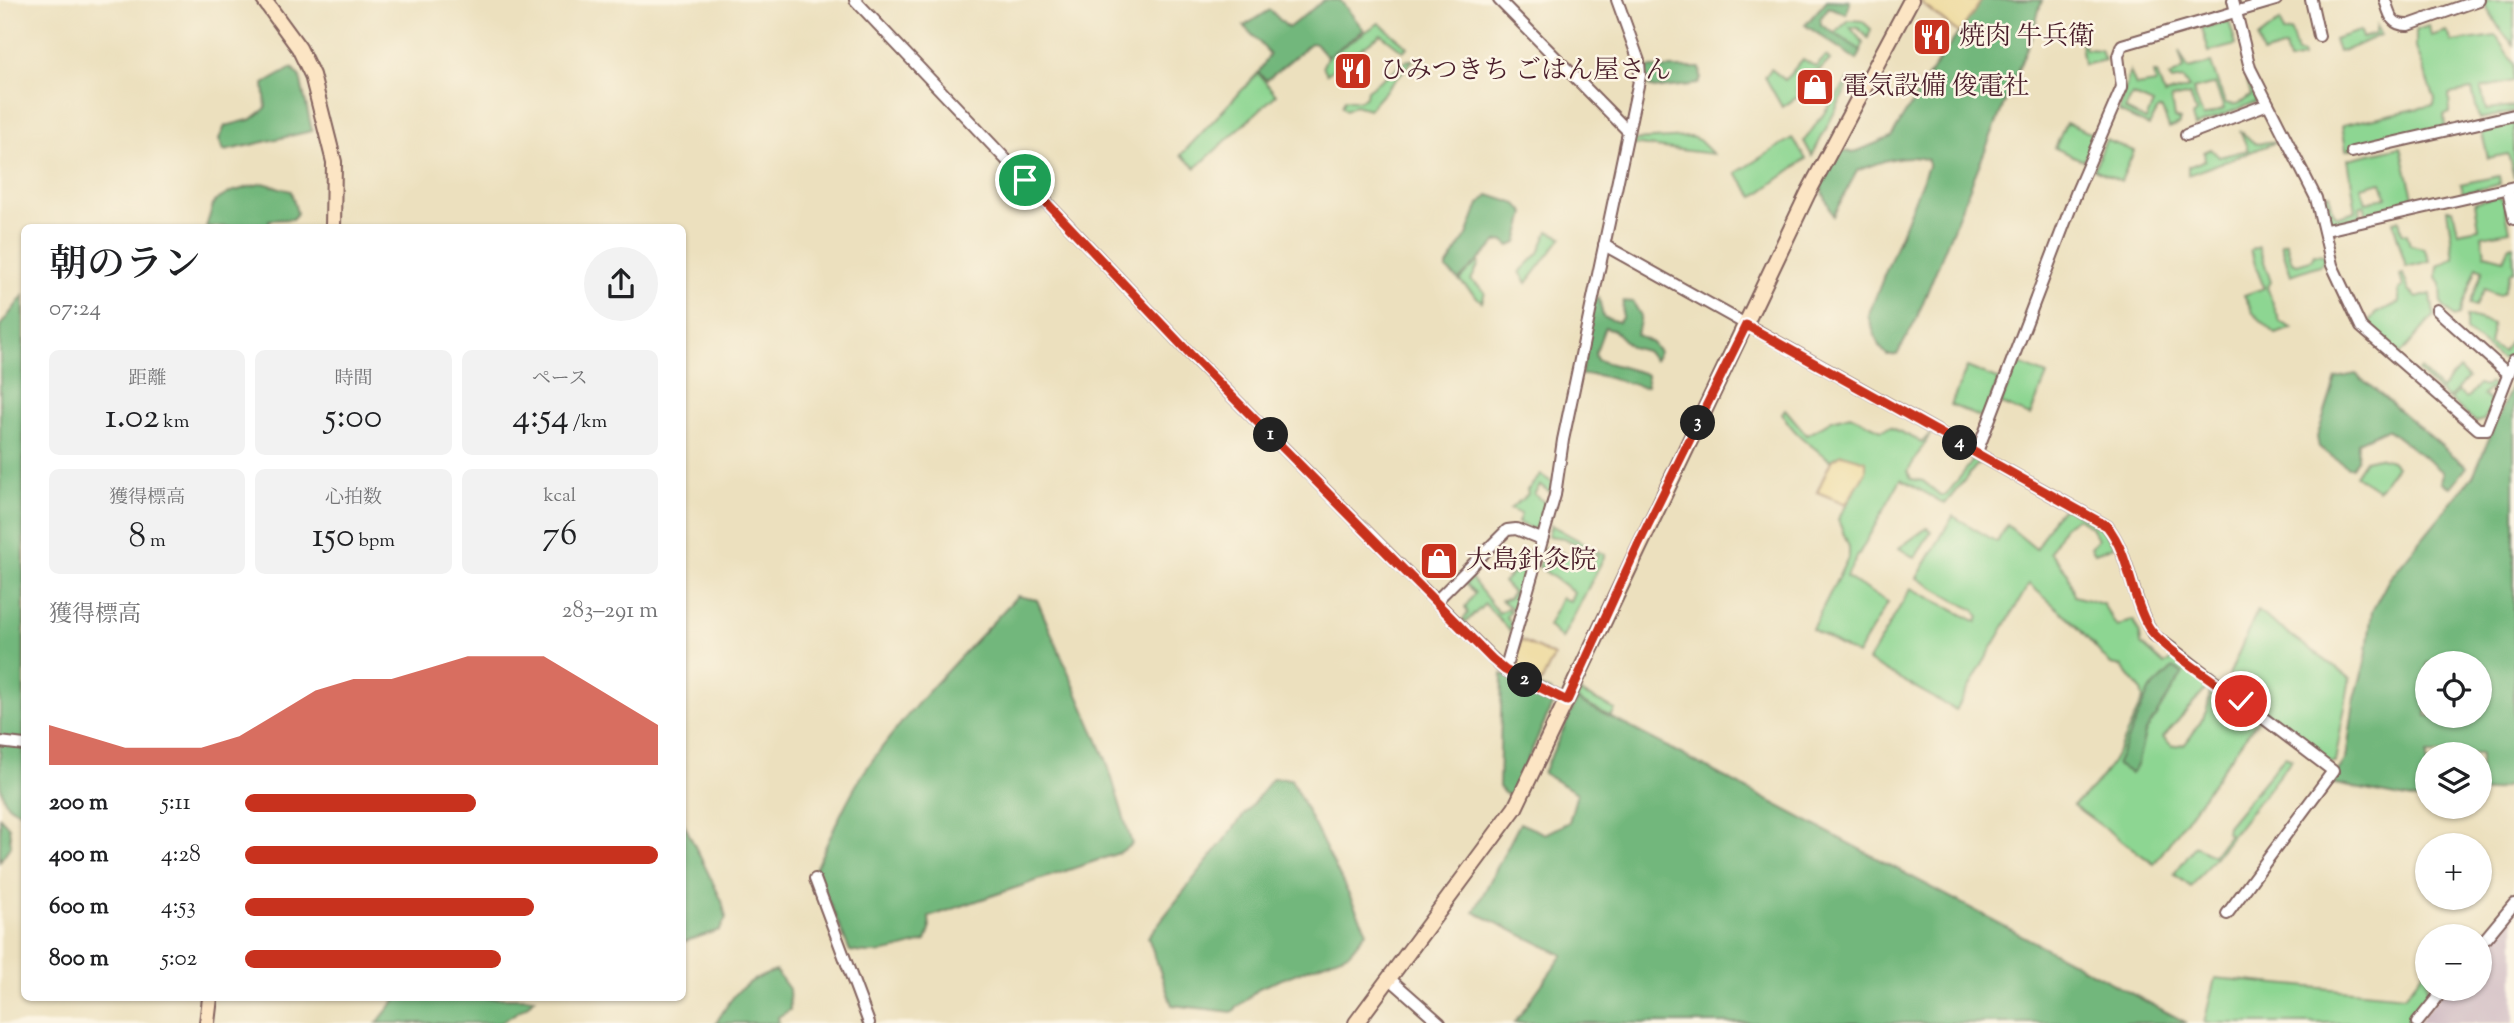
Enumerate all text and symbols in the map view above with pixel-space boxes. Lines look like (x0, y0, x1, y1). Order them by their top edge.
restaurant icon: 焼肉 牛兵衛 (1911, 16, 1953, 58)
place label: 焼肉 牛兵衛 (1959, 19, 2095, 56)
restaurant icon: ひみつきち ごはん屋さん (1332, 50, 1374, 92)
place label: ひみつきち ごはん屋さん (1380, 53, 1671, 90)
shop icon: 電気設備 俊電社 (1794, 66, 1836, 108)
place label: 電気設備 俊電社 (1842, 69, 2030, 106)
pin (995, 150, 1055, 210)
icon: arrive (1006, 161, 1044, 199)
text: 朝のラン (49, 240, 201, 294)
button: share (584, 247, 658, 321)
text: 07:24 (49, 293, 101, 326)
text: 距離 (128, 366, 166, 393)
text: 時間 (334, 366, 373, 393)
text: ペース (532, 366, 588, 393)
text: 1.02 (105, 393, 159, 444)
text: 5:00 (325, 393, 382, 444)
text: 4:54 (512, 393, 569, 444)
pin: 3 (1680, 406, 1716, 440)
text: km (159, 409, 189, 436)
text: /km (569, 409, 607, 436)
text: 3 (1694, 409, 1701, 436)
pin: 1 (1254, 418, 1288, 452)
text: 1 (1267, 421, 1274, 448)
pin: 4 (1942, 426, 1978, 460)
text: 4 (1955, 429, 1964, 456)
text: kcal (543, 483, 576, 510)
text: 獲得標高 (109, 485, 185, 512)
text: 心拍数 (325, 485, 382, 512)
text: 76 (542, 510, 577, 561)
text: 8 (129, 512, 146, 563)
text: 150 (312, 512, 354, 563)
text: m (146, 528, 166, 555)
text: bpm (354, 528, 395, 555)
shop icon: 大島針灸院 (1418, 540, 1460, 582)
place label: 大島針灸院 (1466, 543, 1596, 580)
text: 283–291 m (562, 595, 658, 628)
text: 獲得標高 (49, 599, 141, 632)
map controls (2415, 651, 2492, 1001)
button: locate (2415, 651, 2492, 728)
pin: 2 (1508, 662, 1542, 698)
text: 2 (1520, 666, 1529, 693)
pin (2211, 671, 2271, 731)
icon: check (2222, 682, 2260, 720)
button: layers (2415, 742, 2492, 819)
text: 200 m (49, 787, 108, 820)
text: 5:11 (161, 787, 191, 820)
button: + (2415, 833, 2492, 910)
text: 400 m (49, 839, 109, 872)
text: 4:28 (161, 839, 201, 872)
text: 600 m (49, 891, 109, 924)
text: 4:53 (161, 891, 196, 924)
button: − (2415, 924, 2492, 1001)
text: 800 m (49, 943, 109, 976)
text: 5:02 (161, 943, 197, 976)

